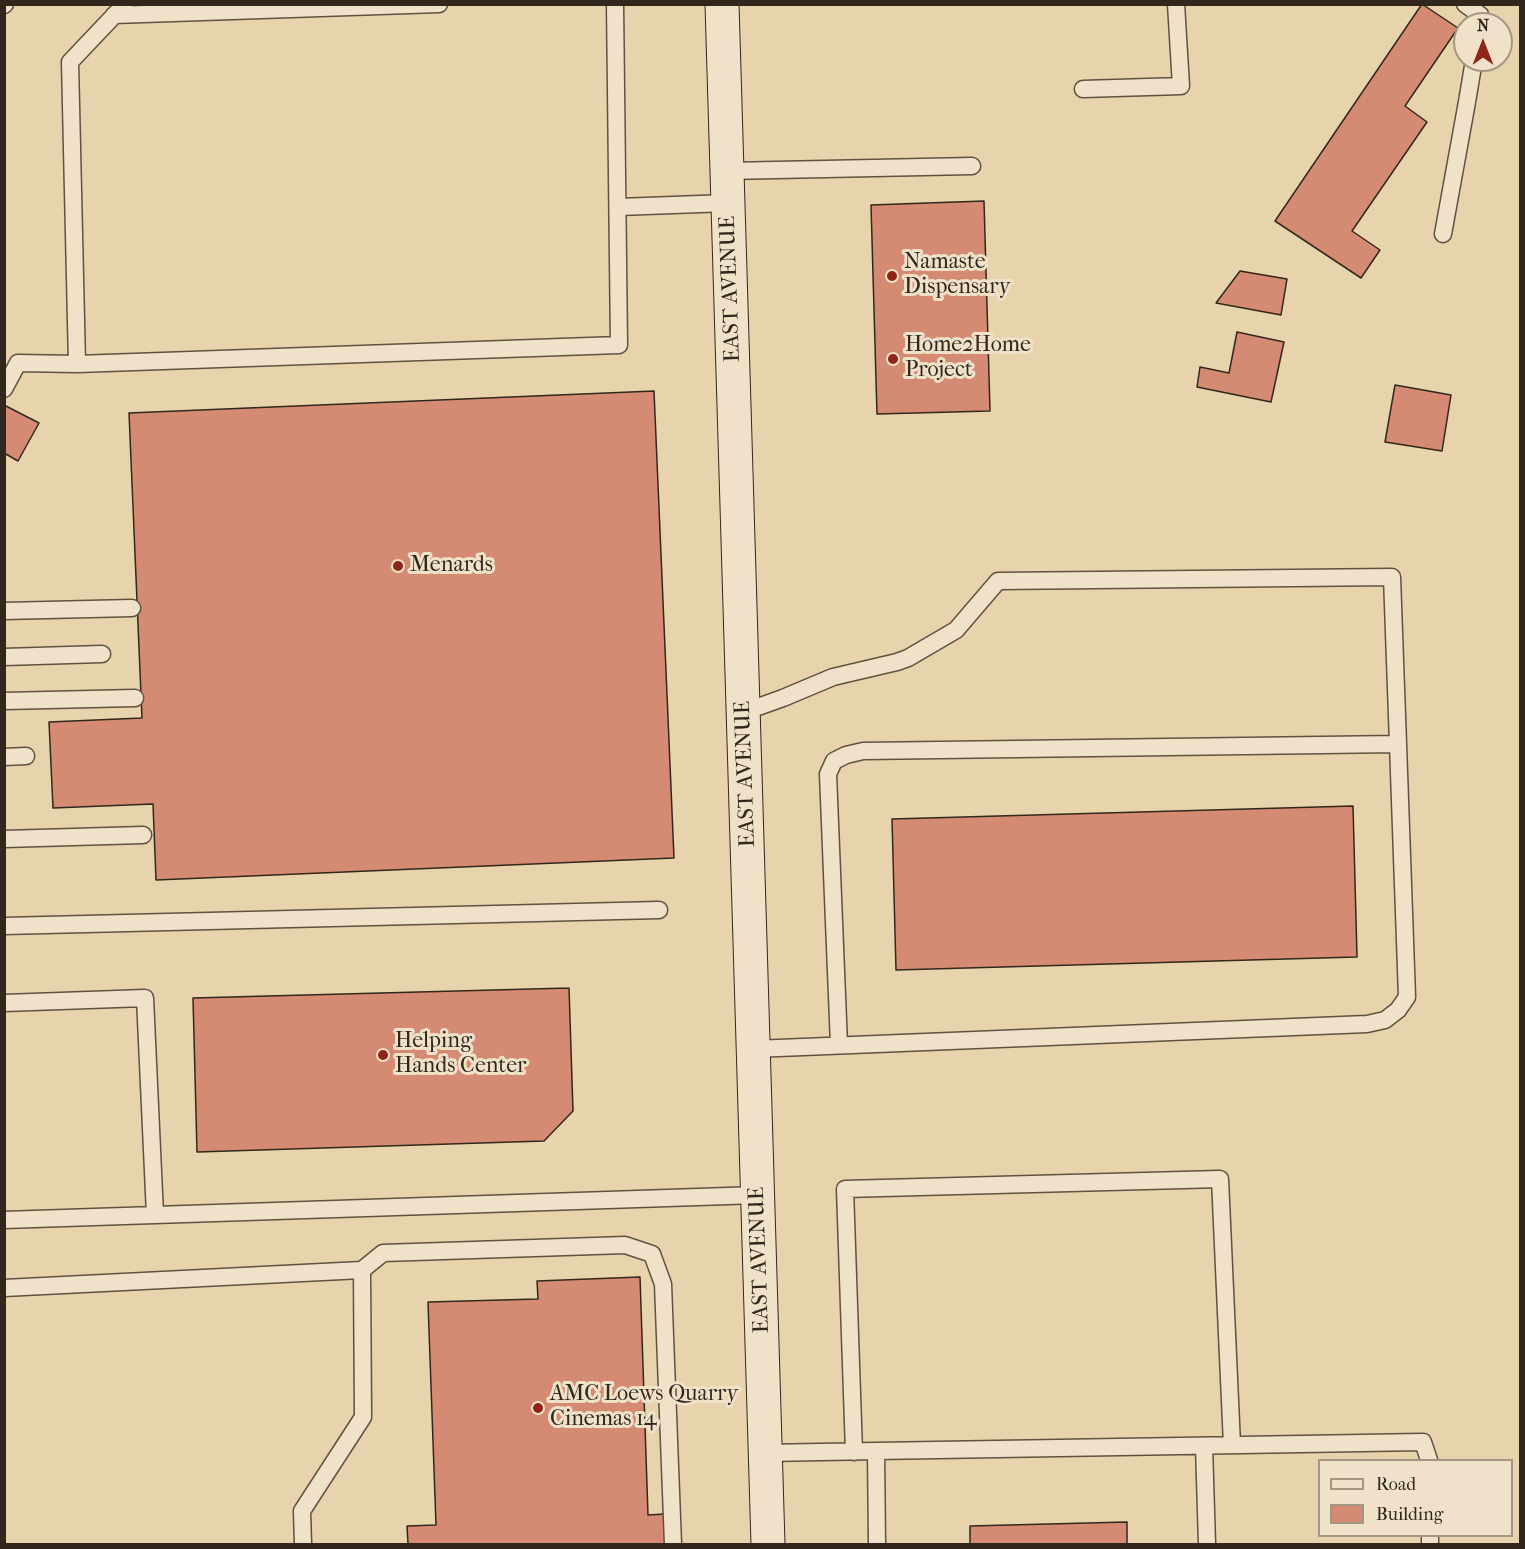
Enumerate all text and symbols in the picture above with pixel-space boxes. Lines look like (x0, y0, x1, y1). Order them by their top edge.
north arrow (1453, 12, 1513, 72)
text: N (1477, 16, 1489, 35)
street label: EAST AVENUE (715, 215, 747, 363)
place label: Namaste Dispensary (904, 250, 1010, 302)
marker: Namaste Dispensary (885, 269, 899, 283)
place label: Home2Home Project (905, 333, 1031, 384)
marker: Home2Home Project (886, 352, 900, 366)
place label: Menards (410, 553, 493, 579)
marker: Menards (391, 559, 405, 573)
street label: EAST AVENUE (730, 700, 762, 848)
place label: Helping Hands Center (395, 1029, 526, 1080)
marker: Helping Hands Center (376, 1048, 390, 1062)
street label: EAST AVENUE (744, 1186, 776, 1334)
place label: AMC Loews Quarry Cinemas 14 (550, 1382, 738, 1434)
marker: AMC Loews Quarry Cinemas 14 (531, 1401, 545, 1415)
legend (1318, 1459, 1513, 1537)
text: Road (1376, 1474, 1416, 1495)
text: Building (1376, 1504, 1443, 1525)

